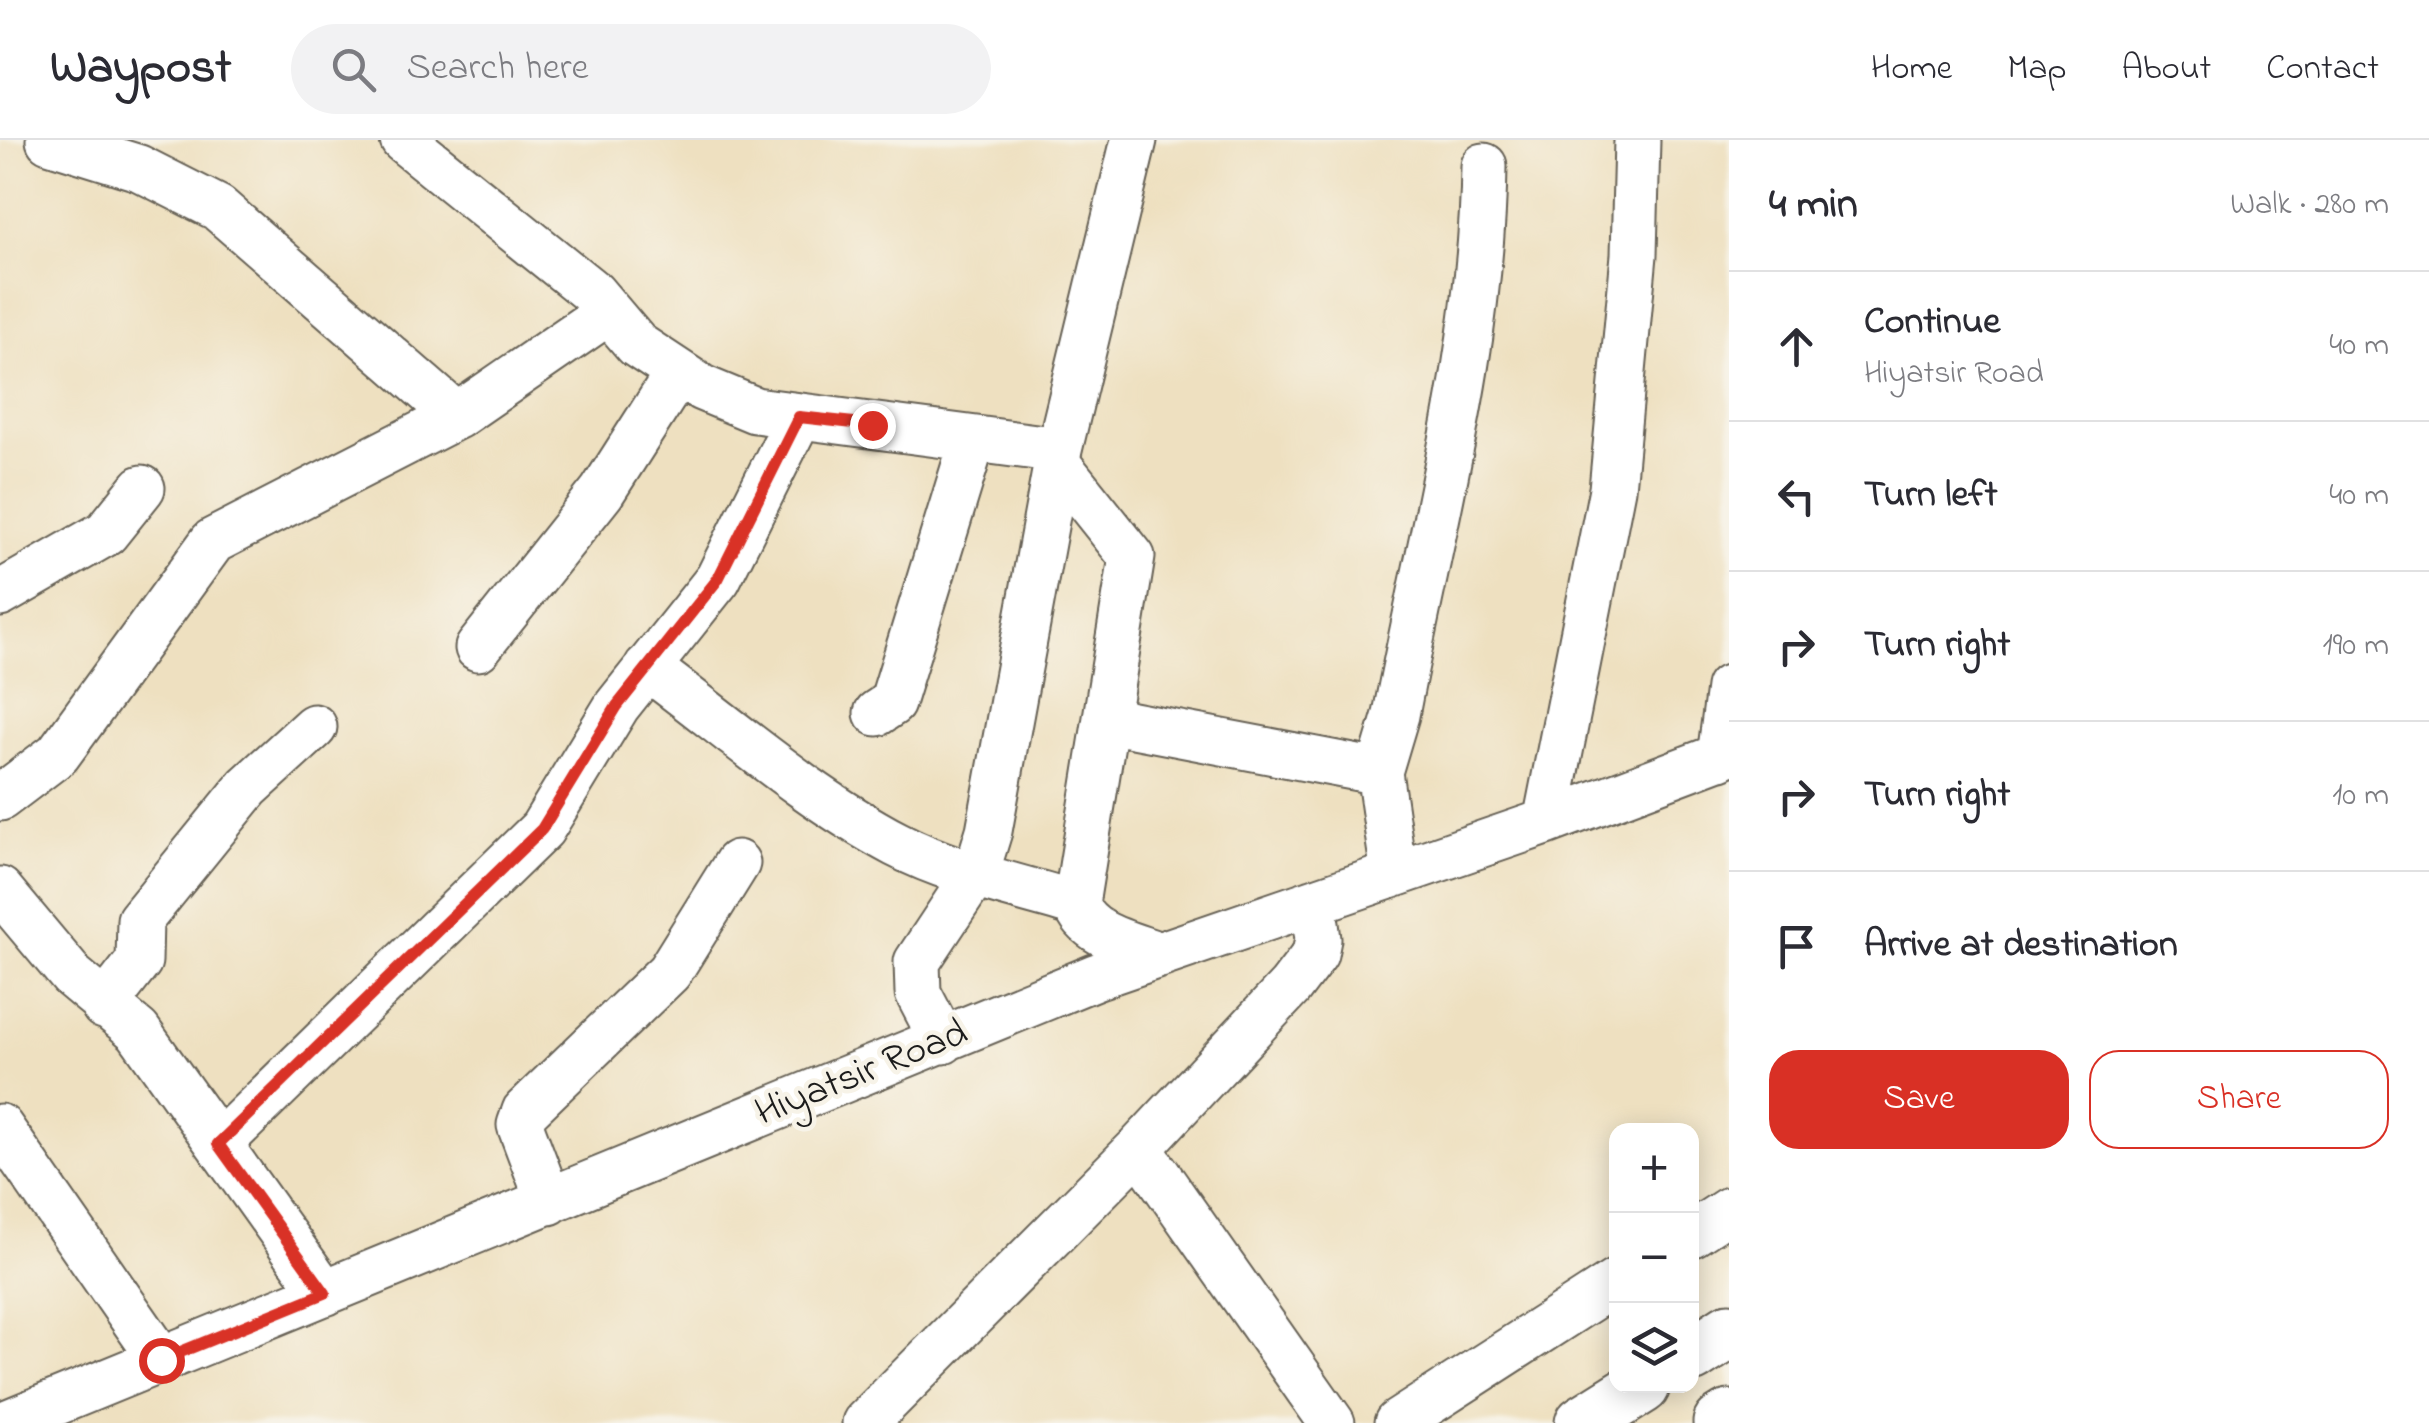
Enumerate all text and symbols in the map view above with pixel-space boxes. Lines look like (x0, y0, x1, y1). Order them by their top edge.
search box (291, 24, 991, 114)
text: Waypost (50, 34, 231, 104)
text: Search here (406, 41, 588, 97)
icon: search (326, 42, 381, 97)
text: Home (1871, 44, 1952, 95)
text: Map (2007, 44, 2066, 95)
text: About (2121, 44, 2211, 95)
text: Contact (2266, 44, 2379, 95)
text: 4 min (1769, 175, 1858, 236)
text: Walk · 280 m (2230, 182, 2389, 229)
text: Continue (1864, 295, 2000, 351)
icon: ahead (1769, 319, 1824, 374)
text: 40 m (2329, 323, 2389, 370)
text: Hiyatsir Road (1864, 351, 2044, 398)
route end (850, 403, 896, 449)
text: Turn left (1864, 468, 1997, 524)
icon: left (1769, 469, 1824, 524)
text: 40 m (2329, 473, 2389, 520)
text: Turn right (1864, 618, 2010, 674)
icon: right (1769, 619, 1824, 674)
text: 190 m (2323, 623, 2389, 670)
text: Turn right (1864, 768, 2010, 824)
icon: right (1769, 769, 1824, 824)
text: 10 m (2332, 773, 2389, 820)
text: Arrive at destination (1864, 918, 2178, 974)
icon: arrive (1769, 919, 1824, 974)
street label: Hiyatsir Road (747, 1005, 977, 1143)
button: Save (1769, 1050, 2069, 1149)
button: Share (2089, 1050, 2389, 1149)
map controls (1609, 1123, 1699, 1393)
button: + (1609, 1123, 1699, 1213)
button: − (1609, 1213, 1699, 1303)
button: layers (1609, 1303, 1699, 1393)
route start (139, 1338, 185, 1384)

